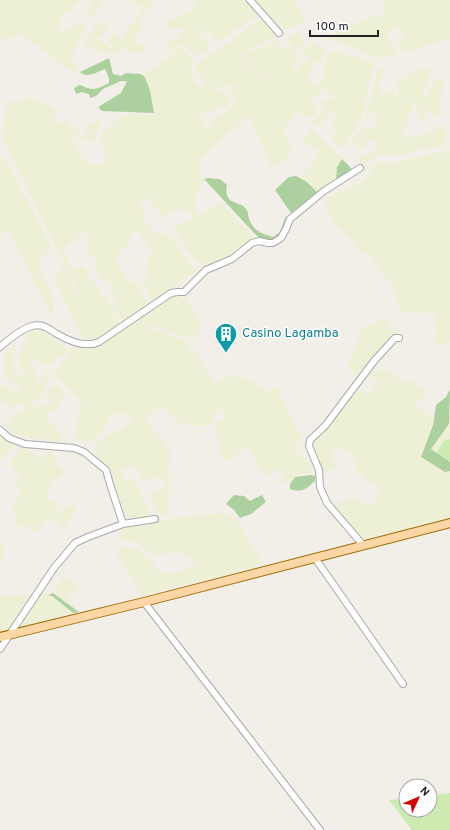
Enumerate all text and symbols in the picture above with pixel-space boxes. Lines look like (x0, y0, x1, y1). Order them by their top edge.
scale bar (310, 12, 378, 38)
text: 100 m (316, 19, 349, 35)
building icon: Casino Lagamba (213, 321, 239, 354)
place label: Casino Lagamba (242, 326, 339, 342)
north arrow (398, 778, 438, 818)
text: N (417, 784, 432, 799)

